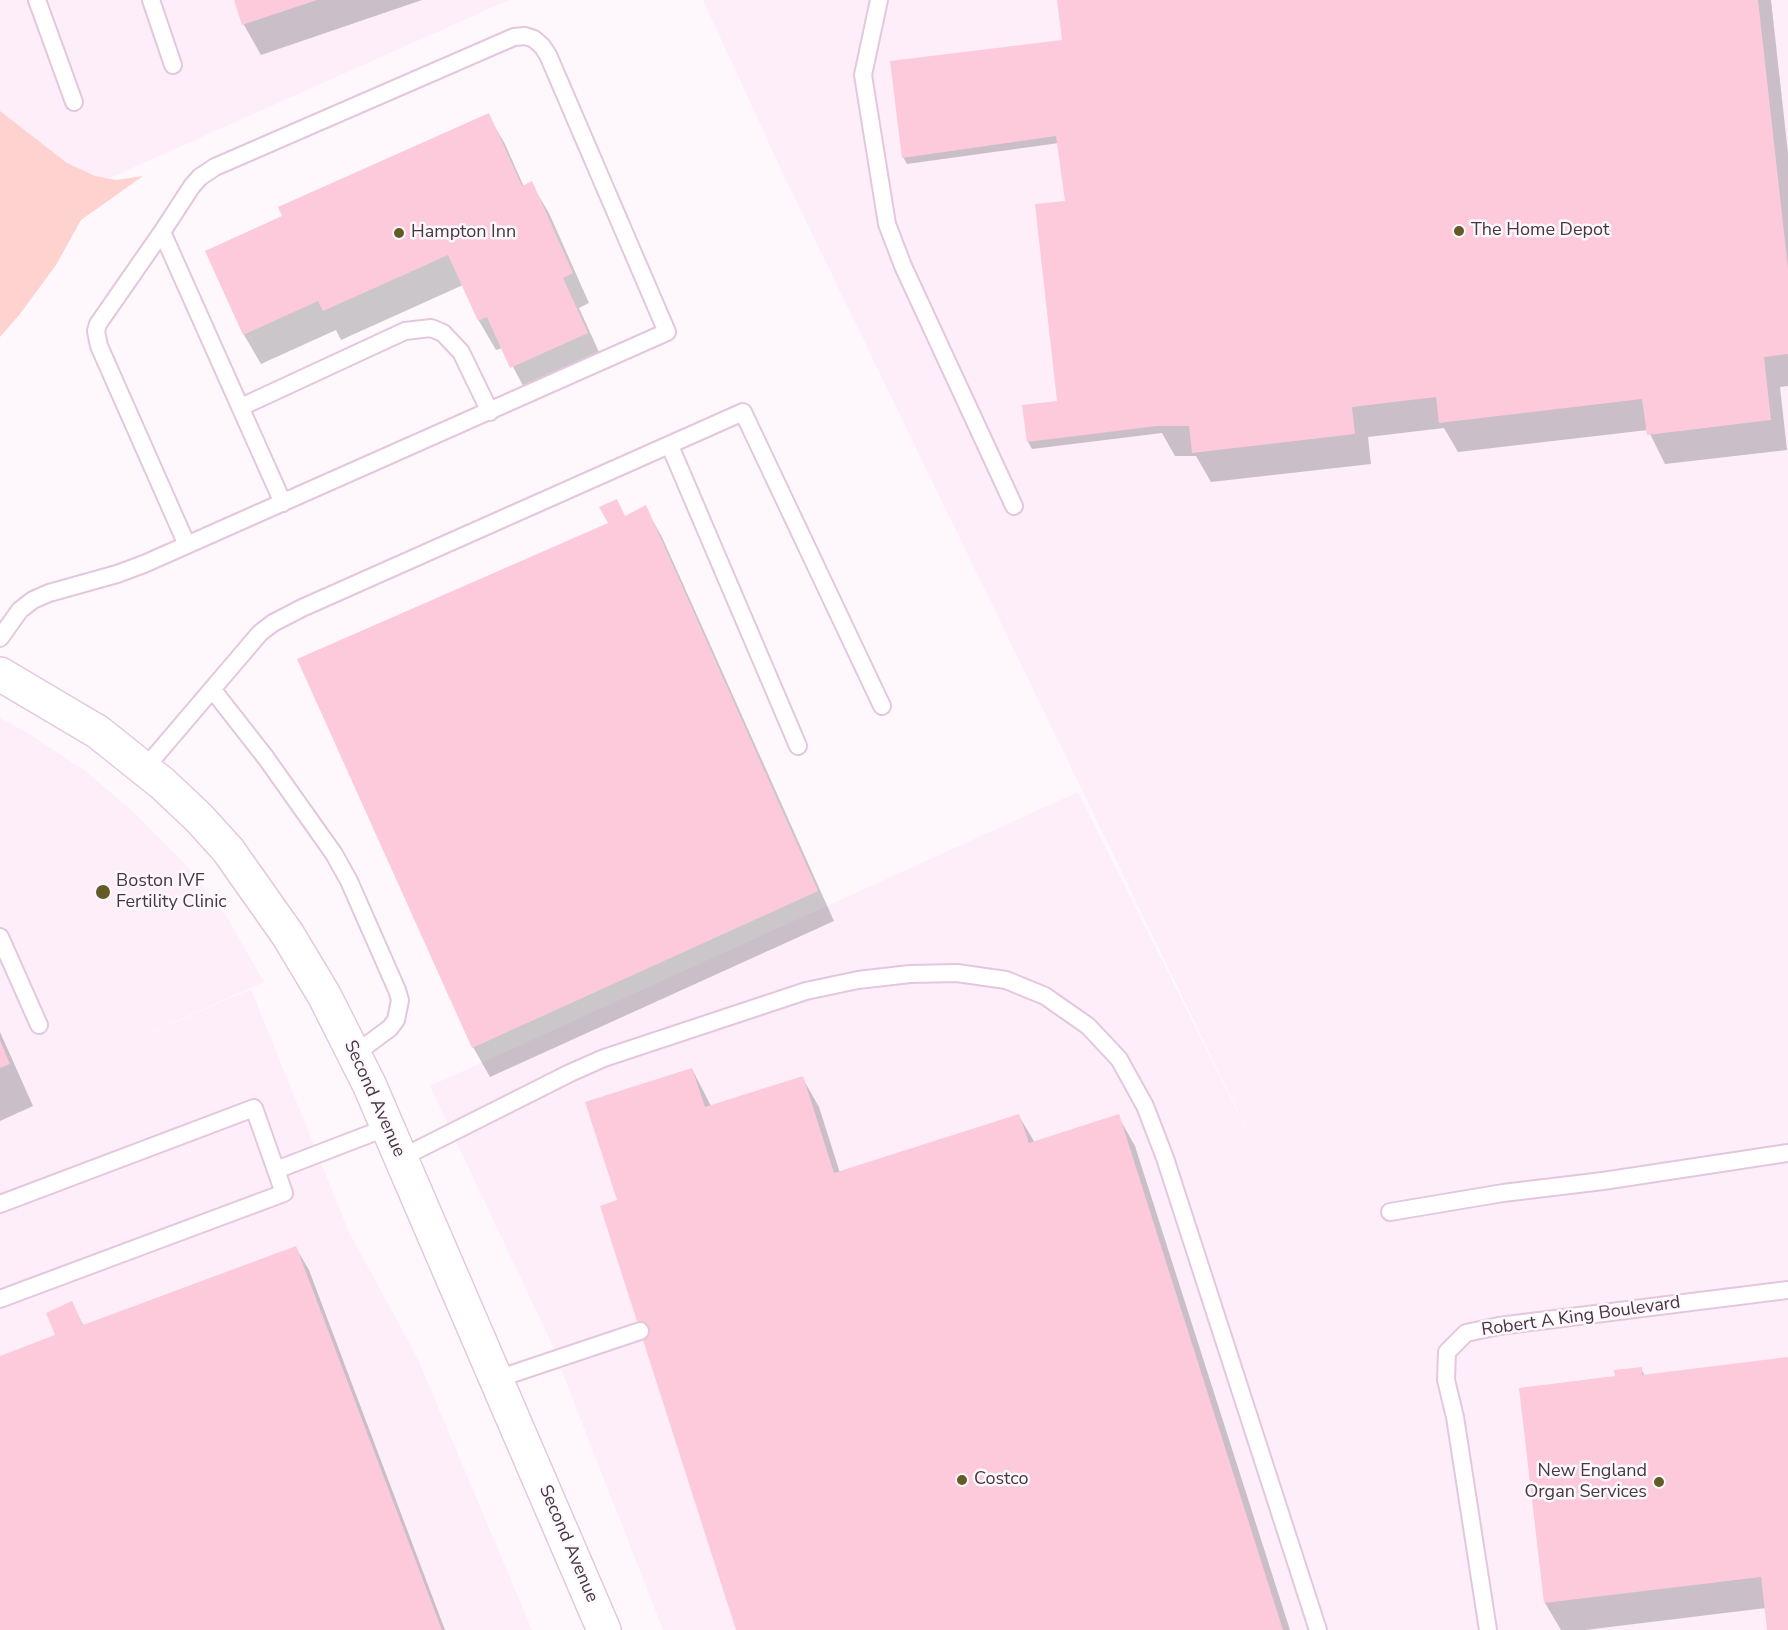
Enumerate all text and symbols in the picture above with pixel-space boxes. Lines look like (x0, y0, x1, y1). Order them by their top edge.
place label: The Home Depot (1471, 220, 1609, 242)
place label: Hampton Inn (411, 222, 516, 244)
marker: The Home Depot (1452, 224, 1466, 238)
marker: Hampton Inn (392, 226, 406, 240)
place label: Boston IVF Fertility Clinic (116, 871, 227, 914)
marker: Boston IVF Fertility Clinic (94, 883, 112, 901)
street label: Second Avenue (339, 1037, 409, 1161)
street label: Robert A King Boulevard (1480, 1292, 1682, 1342)
place label: New England Organ Services (1524, 1461, 1647, 1504)
place label: Costco (974, 1469, 1028, 1491)
marker: Costco (955, 1473, 969, 1487)
marker: New England Organ Services (1652, 1475, 1666, 1489)
street label: Second Avenue (534, 1482, 602, 1606)

